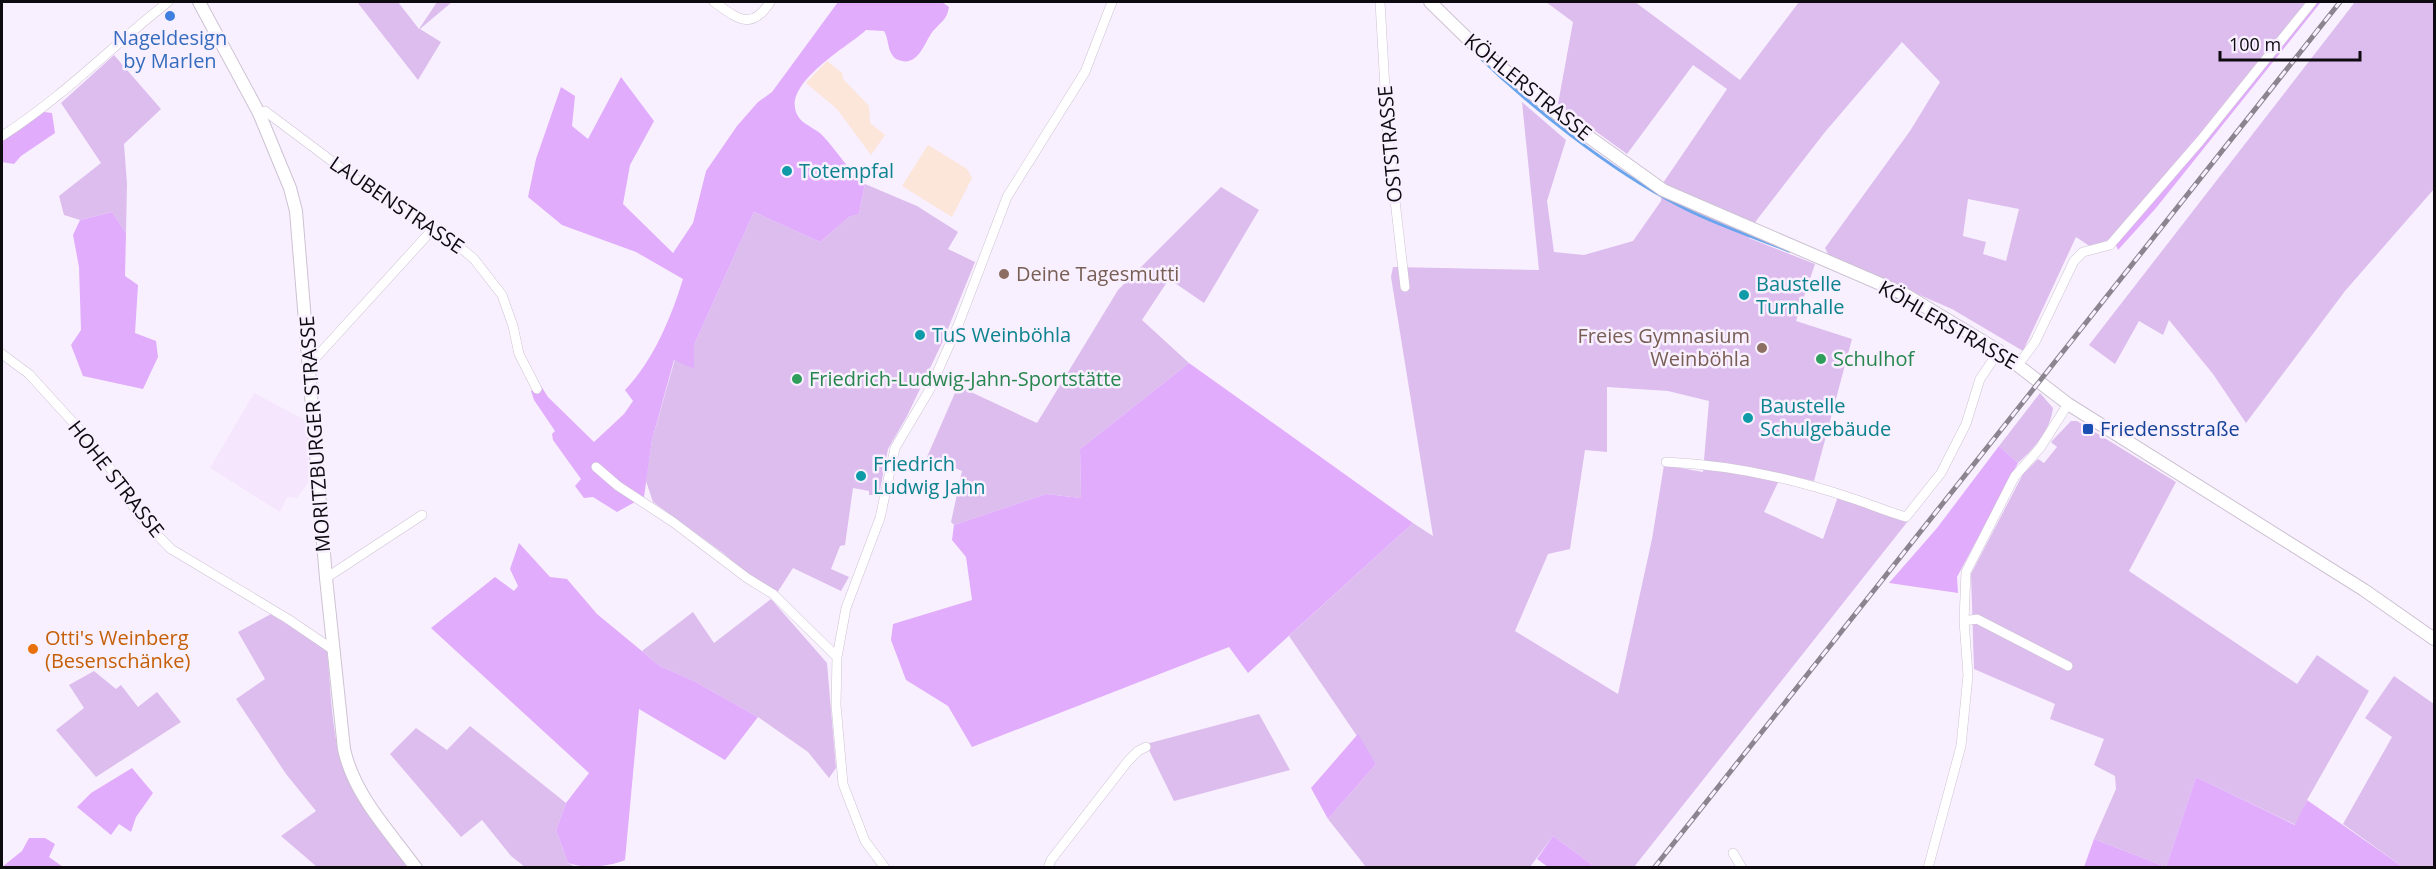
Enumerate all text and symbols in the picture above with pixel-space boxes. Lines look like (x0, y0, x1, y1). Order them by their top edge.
marker: Nageldesign by Marlen (163, 9, 177, 23)
place label: Nageldesign by Marlen (113, 24, 227, 74)
scale bar (2220, 24, 2360, 62)
street label: KÖHLERSTRASSE (1459, 27, 1598, 146)
text: 100 m (2229, 32, 2281, 56)
street label: OSTSTRASSE (1371, 84, 1408, 204)
street label: LAUBENSTRASSE (325, 150, 470, 260)
place label: Totempfal (799, 157, 894, 184)
marker: Totempfal (780, 164, 794, 178)
place label: Deine Tagesmutti (1016, 260, 1179, 287)
marker: Deine Tagesmutti (997, 267, 1011, 281)
place label: Baustelle Turnhalle (1756, 270, 1844, 320)
street label: KÖHLERSTRASSE (1874, 274, 2023, 375)
marker: Baustelle Turnhalle (1737, 288, 1751, 302)
street label: MORITZBURGER STRASSE (293, 315, 336, 553)
place label: TuS Weinböhla (932, 321, 1071, 348)
place label: Freies Gymnasium Weinböhla (1577, 322, 1750, 372)
marker: TuS Weinböhla (913, 328, 927, 342)
marker: Freies Gymnasium Weinböhla (1755, 341, 1769, 355)
place label: Schulhof (1833, 345, 1915, 372)
marker: Schulhof (1814, 352, 1828, 366)
place label: Friedrich-Ludwig-Jahn-Sportstätte (809, 365, 1122, 392)
marker: Friedrich-Ludwig-Jahn-Sportstätte (790, 372, 804, 386)
place label: Baustelle Schulgebäude (1760, 392, 1891, 442)
marker: Baustelle Schulgebäude (1741, 411, 1755, 425)
street label: HOHE STRASSE (62, 415, 171, 543)
place label: Friedensstraße (2100, 415, 2240, 442)
marker: Friedensstraße (2081, 422, 2095, 436)
place label: Friedrich Ludwig Jahn (873, 450, 986, 500)
marker: Friedrich Ludwig Jahn (854, 469, 868, 483)
place label: Otti's Weinberg (Besenschänke) (45, 624, 191, 674)
marker: Otti's Weinberg (Besenschänke) (26, 642, 40, 656)

